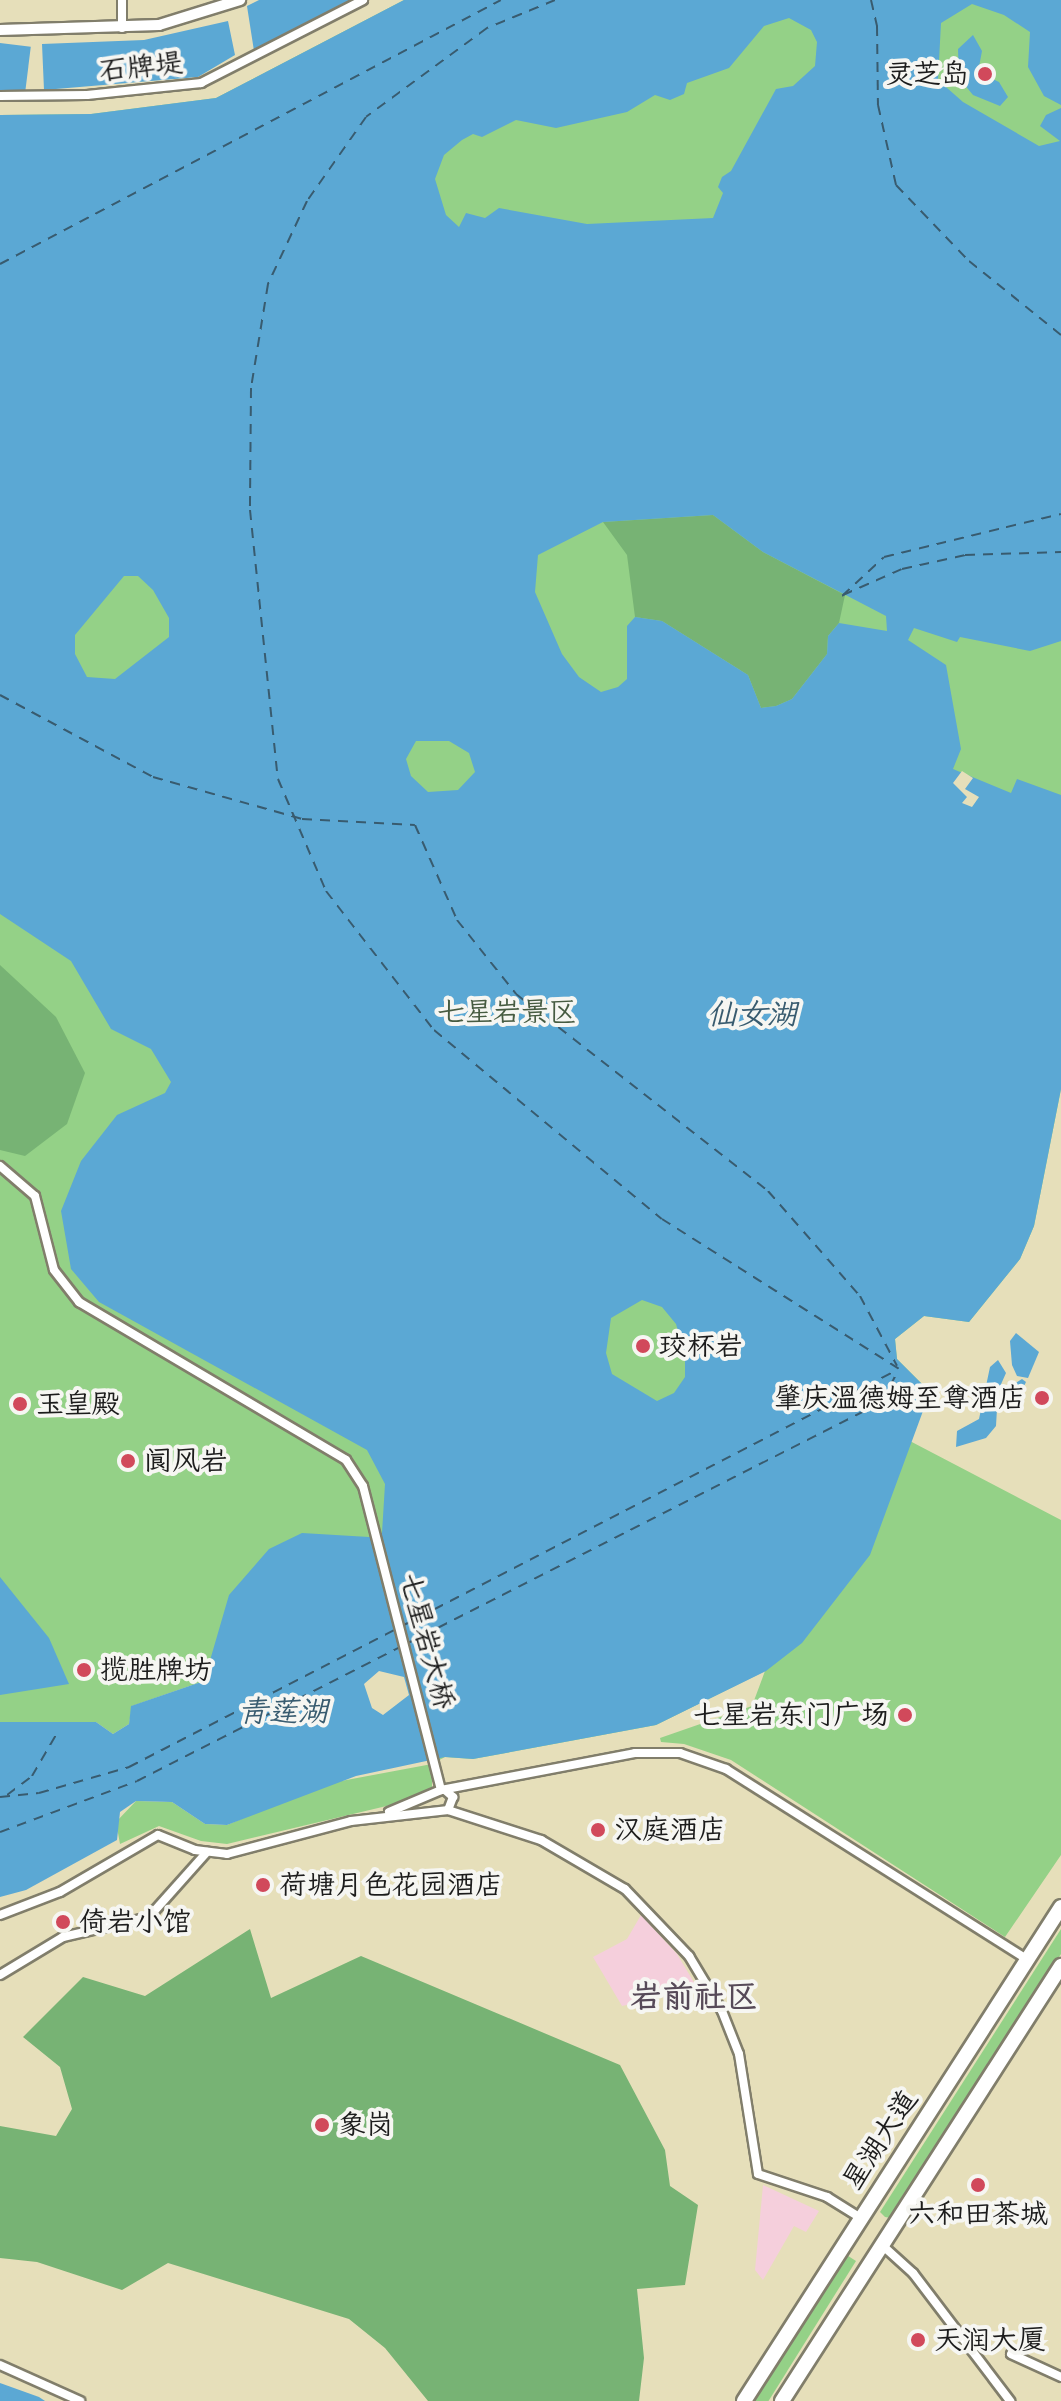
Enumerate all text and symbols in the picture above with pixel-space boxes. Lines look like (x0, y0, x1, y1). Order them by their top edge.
street label: 石牌堤 (97, 46, 185, 88)
place label: 灵芝岛 (885, 57, 969, 91)
marker: 灵芝岛 (976, 65, 994, 83)
park label: 七星岩景区 (437, 995, 577, 1029)
water label: 仙女湖 (707, 996, 797, 1032)
place label: 珓杯岩 (659, 1329, 743, 1363)
marker: 珓杯岩 (634, 1337, 652, 1355)
place label: 肇庆温德姆至尊酒店 (774, 1381, 1026, 1415)
place label: 玉皇殿 (36, 1387, 120, 1421)
marker: 肇庆温德姆至尊酒店 (1033, 1389, 1051, 1407)
marker: 玉皇殿 (11, 1395, 29, 1413)
place label: 阆风岩 (144, 1444, 228, 1478)
marker: 阆风岩 (119, 1452, 137, 1470)
street label: 七星岩大桥 (393, 1569, 461, 1713)
place label: 揽胜牌坊 (100, 1653, 212, 1687)
marker: 揽胜牌坊 (75, 1661, 93, 1679)
water label: 青莲湖 (238, 1693, 328, 1729)
place label: 七星岩东门广场 (693, 1698, 889, 1732)
marker: 七星岩东门广场 (896, 1706, 914, 1724)
place label: 汉庭酒店 (614, 1813, 726, 1847)
marker: 汉庭酒店 (589, 1821, 607, 1839)
place label: 荷塘月色花园酒店 (279, 1868, 503, 1902)
marker: 荷塘月色花园酒店 (254, 1876, 272, 1894)
place label: 倚岩小馆 (79, 1905, 191, 1939)
marker: 倚岩小馆 (54, 1913, 72, 1931)
district label: 岩前社区 (630, 1978, 758, 2016)
street label: 星湖大道 (835, 2084, 925, 2196)
place label: 象岗 (338, 2108, 394, 2142)
marker: 象岗 (313, 2116, 331, 2134)
marker: 六和田茶城 (969, 2176, 987, 2194)
place label: 六和田茶城 (908, 2197, 1048, 2231)
place label: 天润大厦 (934, 2323, 1046, 2357)
marker: 天润大厦 (909, 2331, 927, 2349)

